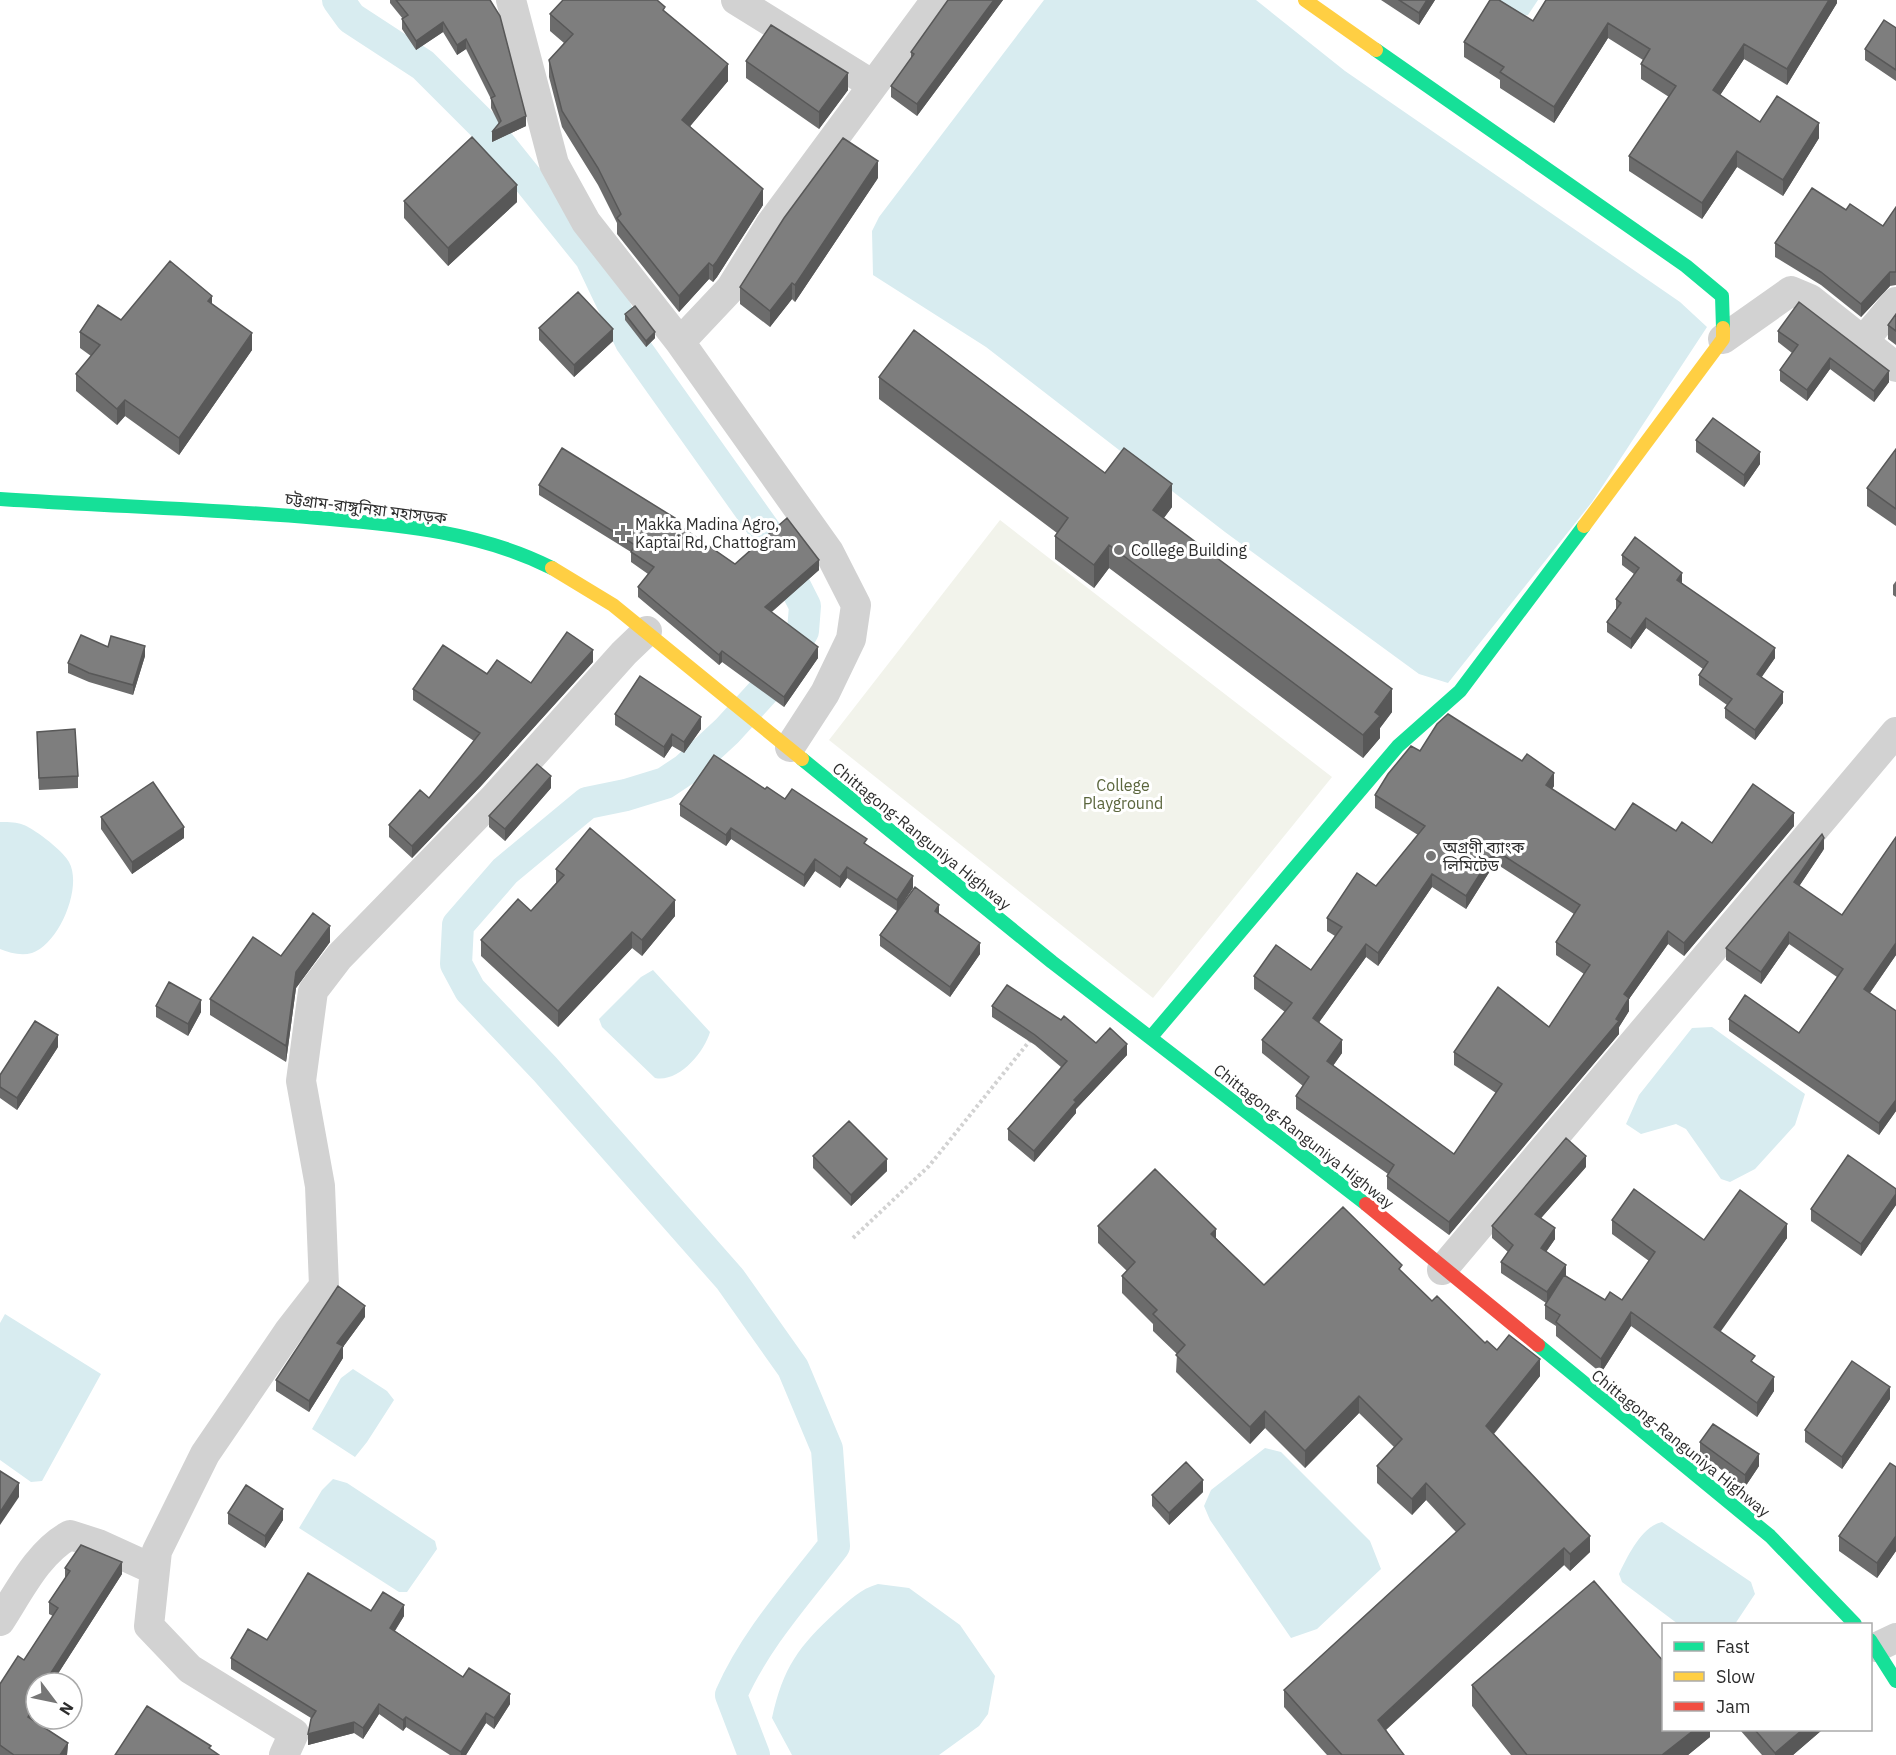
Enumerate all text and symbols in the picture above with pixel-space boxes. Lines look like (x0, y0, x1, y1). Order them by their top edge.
street label: চট্টগ্রাম-রাঙ্গুনিয়া মহাসড়ক (283, 488, 449, 528)
place label: Makka Madina Agro, Kaptai Rd, Chattogram (635, 514, 796, 552)
marker: Makka Madina Agro, Kaptai Rd, Chattogram (616, 526, 630, 540)
place label: College Building (1131, 540, 1247, 560)
marker: College Building (1112, 543, 1126, 557)
street label: Chittagong-Ranguniya Highway (829, 758, 1015, 914)
park label: College Playground (1083, 775, 1163, 813)
place label: অগ্রণী ব্যাংক লিমিটেড (1442, 837, 1525, 875)
marker: অগ্রণী ব্যাংক লিমিটেড (1424, 849, 1438, 863)
street label: Chittagong-Ranguniya Highway (1210, 1059, 1398, 1213)
street label: Chittagong-Ranguniya Highway (1588, 1365, 1774, 1521)
legend (1662, 1623, 1872, 1731)
text: Fast (1716, 1635, 1750, 1658)
text: Slow (1716, 1665, 1755, 1688)
north arrow (24, 1671, 84, 1731)
text: Jam (1716, 1695, 1751, 1718)
text: N (55, 1699, 78, 1719)

